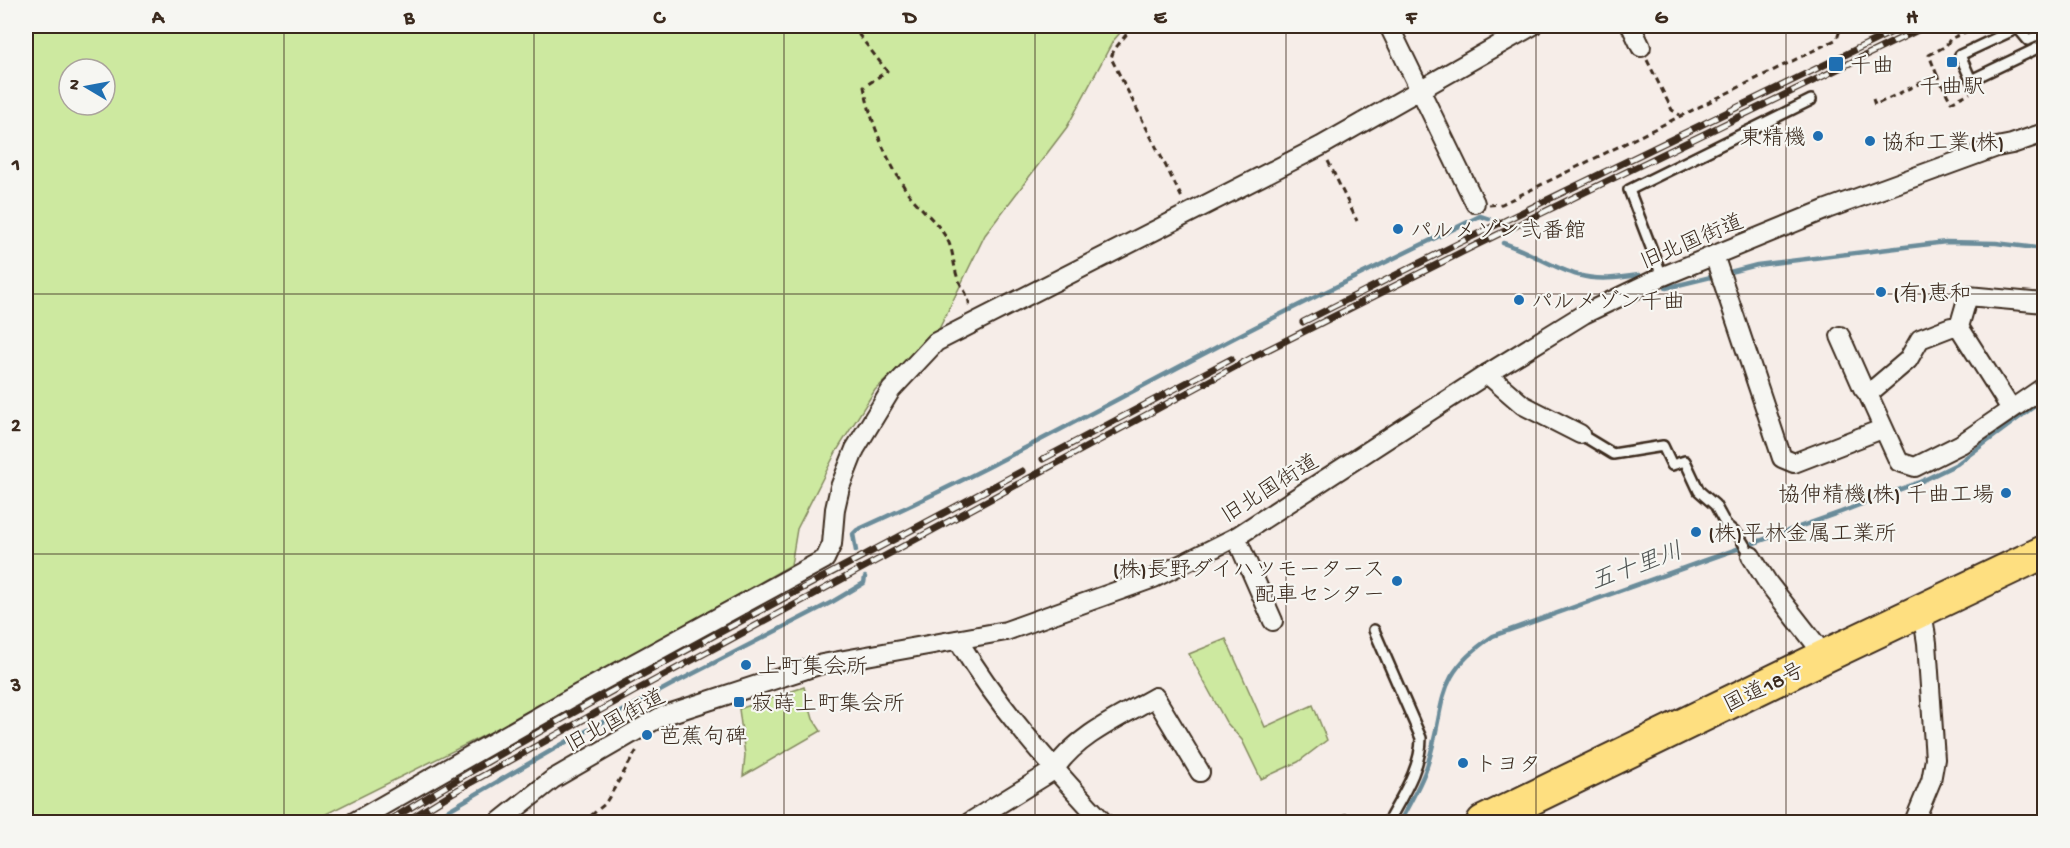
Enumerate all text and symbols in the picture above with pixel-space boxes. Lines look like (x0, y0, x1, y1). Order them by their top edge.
text: A (151, 8, 166, 31)
text: B (403, 8, 415, 31)
text: C (653, 8, 667, 31)
text: D (901, 8, 917, 31)
text: E (1154, 8, 1168, 31)
text: F (1405, 8, 1418, 31)
text: G (1655, 8, 1669, 31)
text: H (1906, 8, 1918, 31)
place label: 千曲 (1850, 54, 1894, 81)
marker: 千曲 (1827, 55, 1845, 73)
marker: 千曲駅 (1945, 55, 1959, 69)
north arrow (57, 57, 117, 117)
place label: 千曲駅 (1919, 75, 1985, 102)
text: N (65, 78, 86, 92)
place label: 東精機 (1740, 126, 1806, 153)
marker: 東精機 (1811, 129, 1825, 143)
place label: 協和工業(株) (1882, 131, 2004, 158)
marker: 協和工業(株) (1863, 134, 1877, 148)
text: 1 (11, 155, 20, 178)
street label: 旧北国街道 (1636, 209, 1748, 277)
place label: パルメゾン弐番館 (1410, 219, 1586, 246)
marker: パルメゾン弐番館 (1391, 222, 1405, 236)
place label: (有)恵和 (1893, 282, 1971, 309)
marker: (有)恵和 (1874, 285, 1888, 299)
place label: パルメゾン千曲 (1531, 290, 1685, 317)
marker: パルメゾン千曲 (1512, 293, 1526, 307)
text: 2 (11, 416, 21, 439)
street label: 旧北国街道 (1217, 449, 1325, 531)
place label: 協伸精機(株) 千曲工場 (1778, 483, 1994, 510)
marker: 協伸精機(株) 千曲工場 (1999, 486, 2013, 500)
place label: (株)平林金属工業所 (1708, 522, 1896, 549)
marker: (株)平林金属工業所 (1689, 525, 1703, 539)
water label: 五十里川 (1587, 538, 1687, 598)
place label: (株)長野ダイハツモータース 配車センター (1112, 558, 1385, 610)
marker: (株)長野ダイハツモータース 配車センター (1390, 574, 1404, 588)
place label: 上町集会所 (758, 655, 868, 682)
marker: 上町集会所 (739, 658, 753, 672)
street label: 国道18号 (1720, 658, 1810, 720)
text: 3 (10, 676, 21, 699)
street label: 旧北国街道 (561, 684, 671, 760)
place label: 寂蒔上町集会所 (751, 692, 905, 719)
marker: 寂蒔上町集会所 (732, 695, 746, 709)
place label: 芭蕉句碑 (659, 725, 747, 752)
marker: 芭蕉句碑 (640, 728, 654, 742)
place label: トヨタ (1475, 754, 1541, 780)
marker: トヨタ (1456, 756, 1470, 770)

